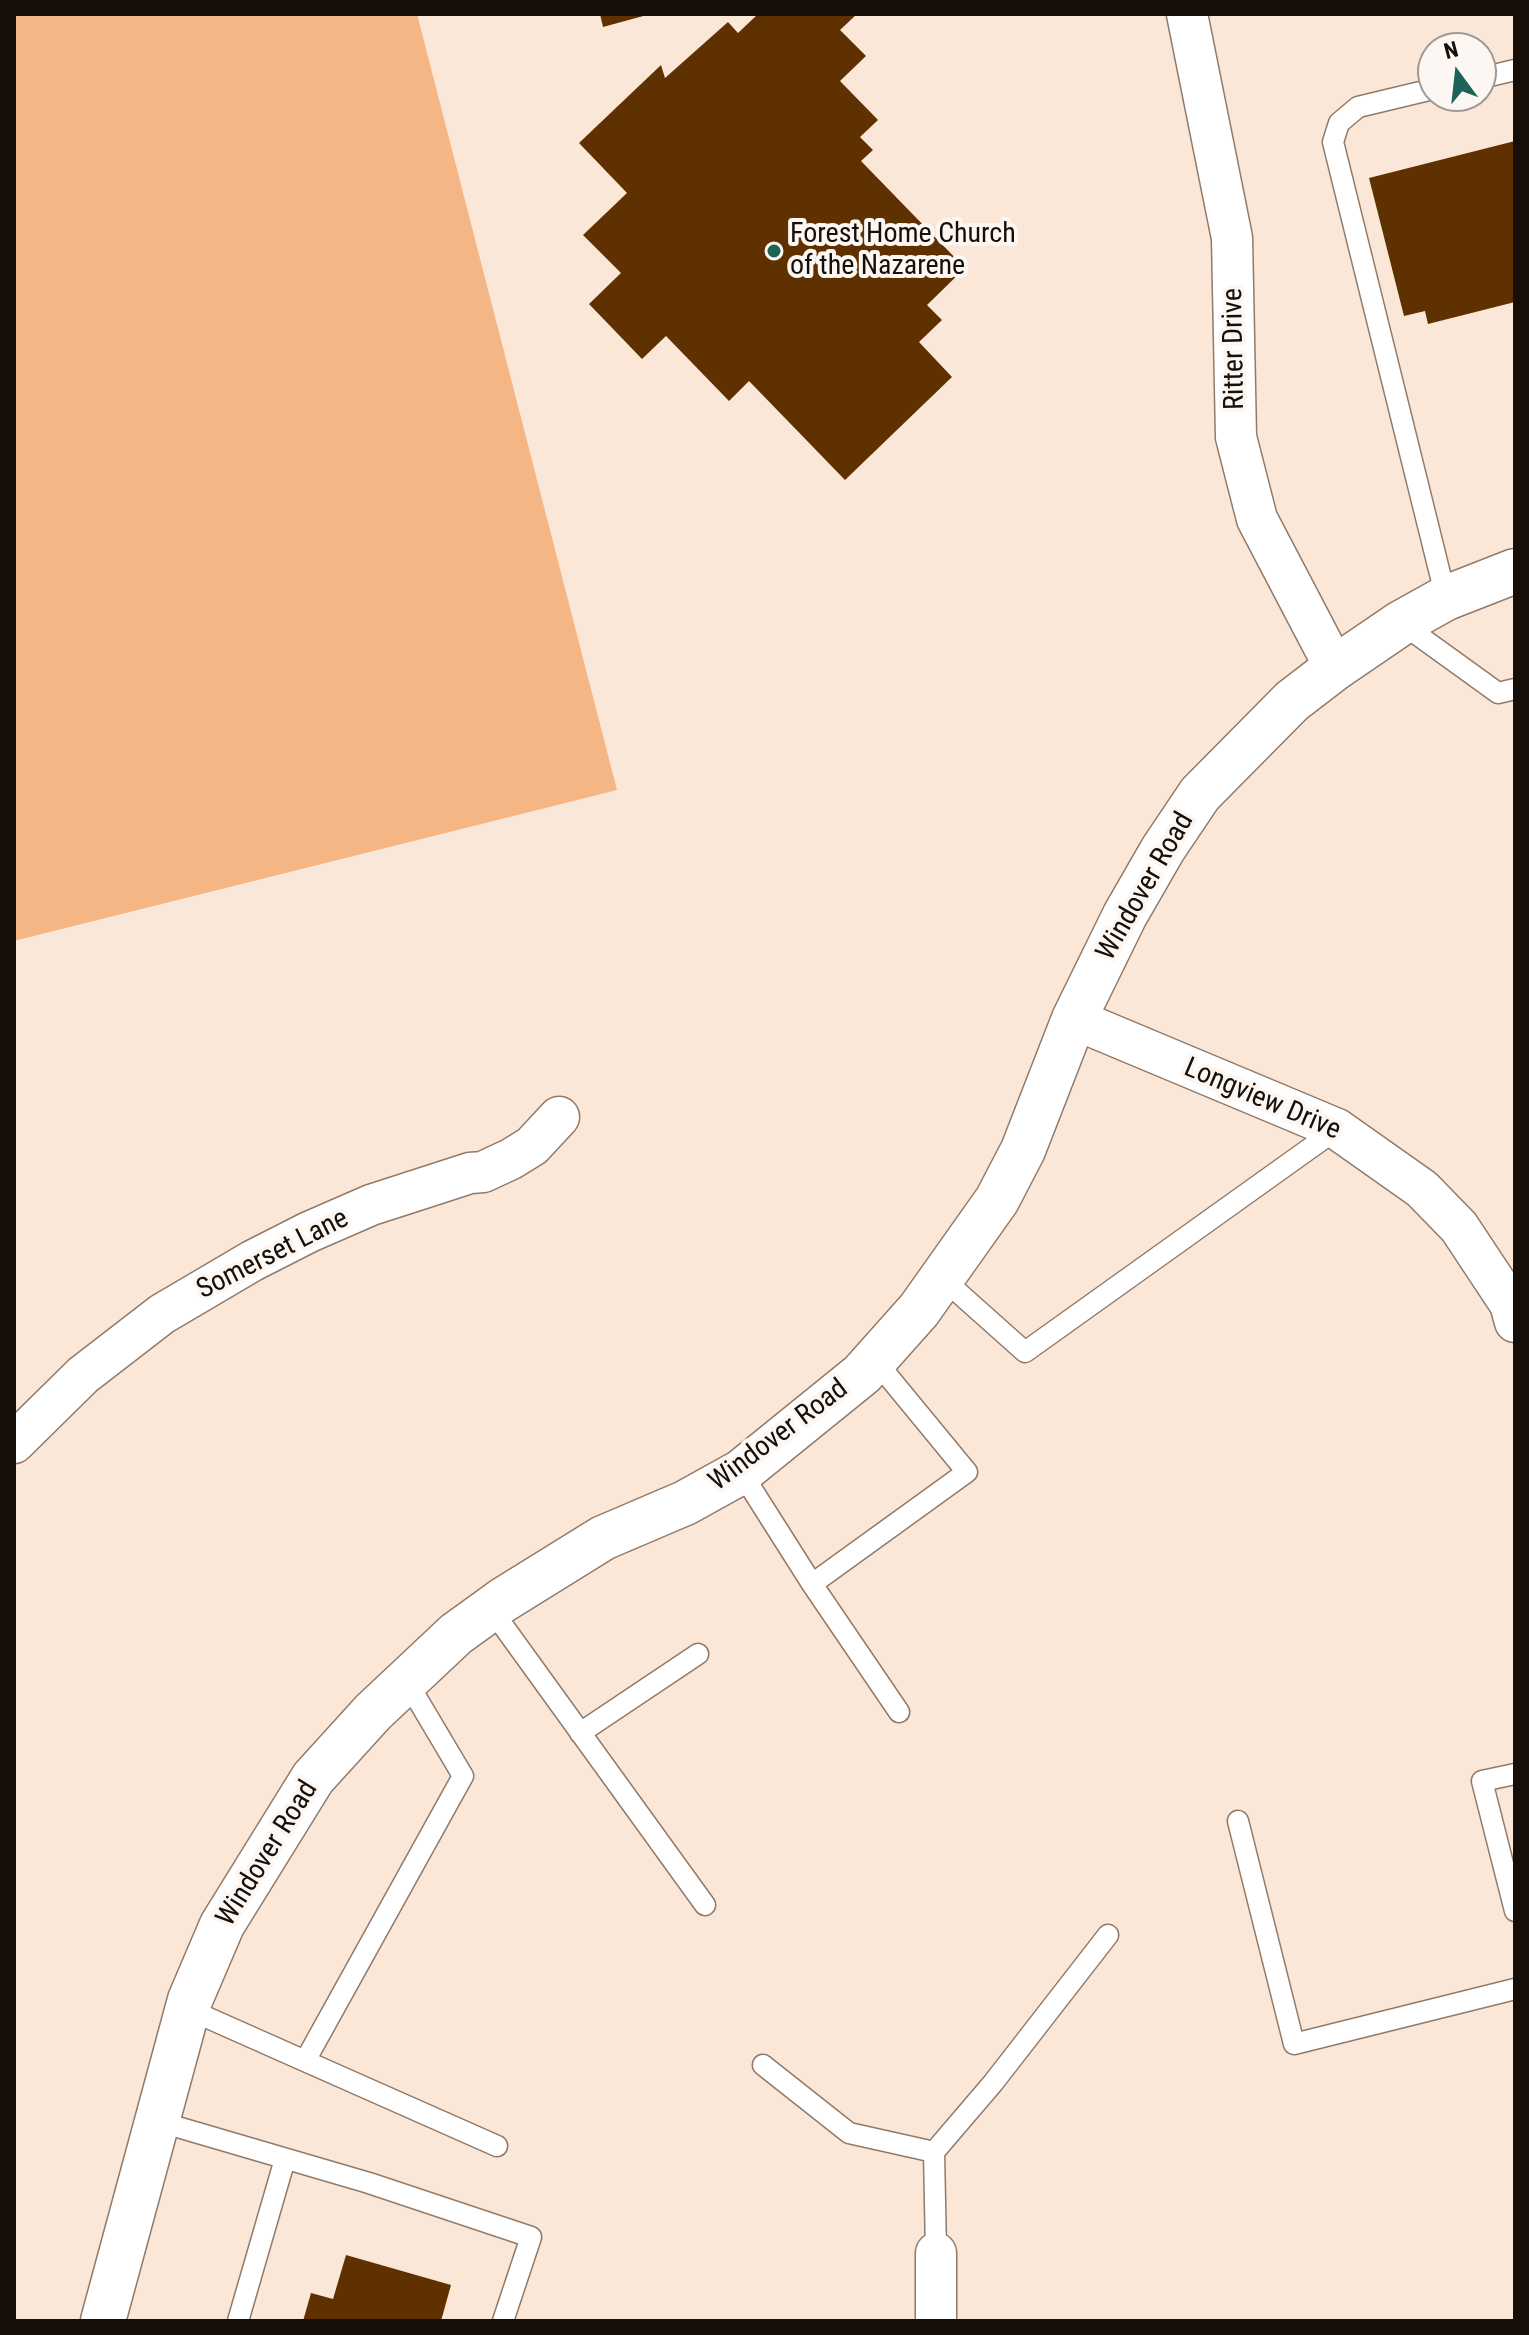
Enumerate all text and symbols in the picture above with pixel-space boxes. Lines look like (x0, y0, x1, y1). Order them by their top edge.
north arrow (1417, 32, 1497, 112)
text: N (1441, 36, 1461, 64)
place label: Forest Home Church of the Nazarene (790, 218, 1016, 284)
marker: Forest Home Church of the Nazarene (765, 242, 783, 260)
street label: Ritter Drive (1217, 288, 1253, 410)
street label: Windover Road (1090, 807, 1202, 967)
street label: Longview Drive (1179, 1052, 1345, 1148)
street label: Somerset Lane (192, 1203, 354, 1307)
street label: Windover Road (703, 1373, 855, 1499)
street label: Windover Road (210, 1775, 326, 1933)

